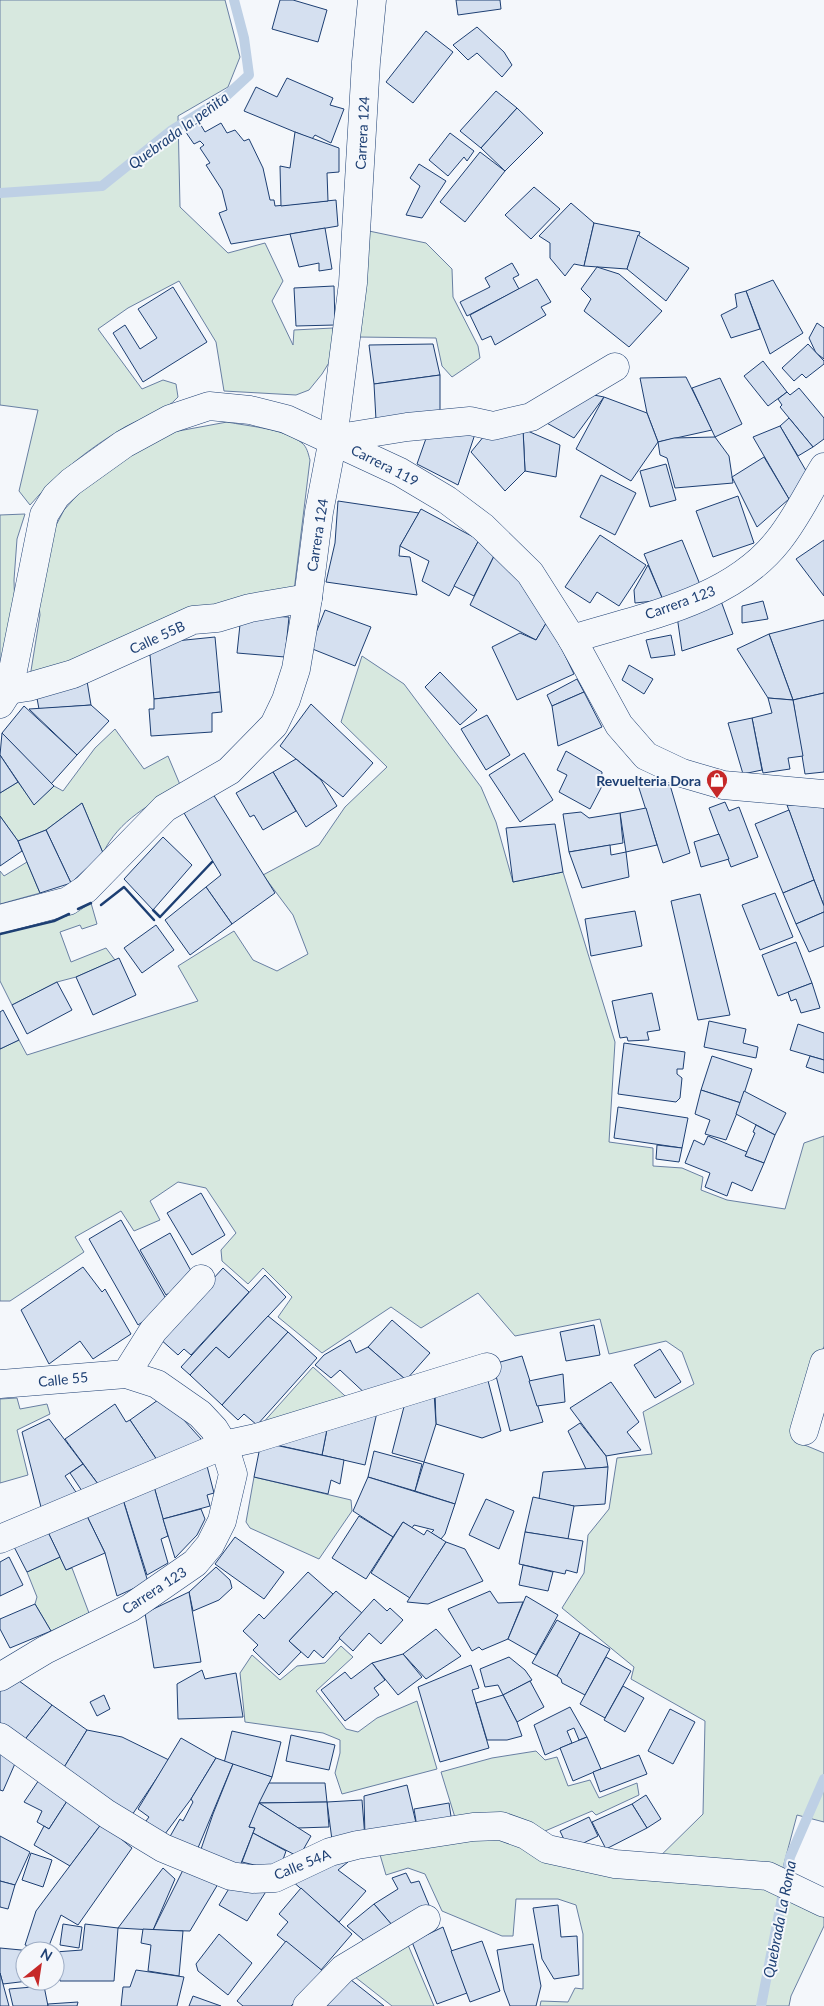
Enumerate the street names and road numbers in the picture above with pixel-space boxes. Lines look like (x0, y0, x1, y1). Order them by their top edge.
street label: Carrera 124 (352, 96, 372, 170)
street label: Carrera 119 (348, 441, 422, 489)
street label: Carrera 124 (303, 497, 331, 573)
street label: Carrera 123 (643, 581, 717, 623)
street label: Calle 55B (127, 617, 187, 657)
street label: Calle 55 (37, 1368, 89, 1390)
street label: Carrera 123 (119, 1563, 189, 1617)
street label: Calle 54A (271, 1845, 333, 1883)

